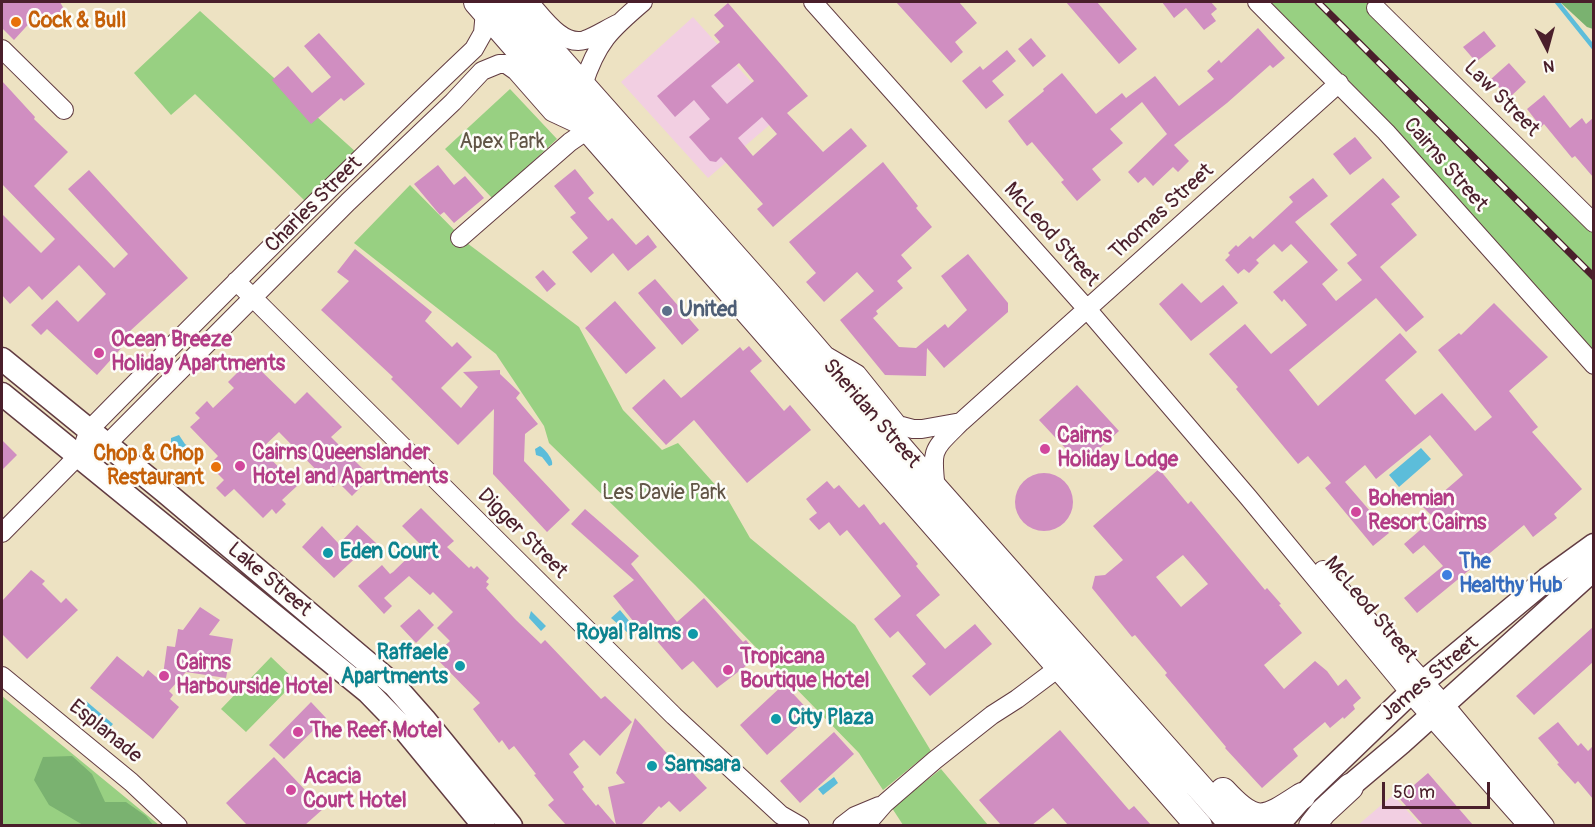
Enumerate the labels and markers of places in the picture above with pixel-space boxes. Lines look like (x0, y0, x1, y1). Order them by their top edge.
place label: Cock & Bull (28, 9, 126, 35)
marker: Cock & Bull (9, 15, 23, 29)
place label: United (679, 298, 738, 324)
marker: United (660, 304, 674, 318)
place label: Ocean Breeze Holiday Apartments (111, 328, 285, 378)
marker: Ocean Breeze Holiday Apartments (92, 346, 106, 360)
place label: Cairns Holiday Lodge (1057, 424, 1178, 474)
place label: Cairns Queenslander Hotel and Apartments (252, 441, 448, 491)
place label: Chop & Chop Restaurant (93, 442, 204, 492)
marker: Cairns Holiday Lodge (1038, 442, 1052, 456)
marker: Cairns Queenslander Hotel and Apartments (233, 459, 247, 473)
marker: Chop & Chop Restaurant (209, 460, 223, 474)
place label: Bohemian Resort Cairns (1368, 487, 1487, 537)
marker: Bohemian Resort Cairns (1349, 505, 1363, 519)
place label: Eden Court (340, 540, 439, 566)
marker: Eden Court (321, 546, 335, 560)
place label: The Healthy Hub (1459, 550, 1563, 600)
marker: The Healthy Hub (1440, 568, 1454, 582)
place label: Royal Palms (576, 621, 681, 647)
marker: Royal Palms (686, 627, 700, 641)
place label: Raffaele Apartments (341, 641, 448, 691)
place label: Tropicana Boutique Hotel (740, 645, 870, 695)
place label: Cairns Harbourside Hotel (176, 651, 333, 701)
marker: Raffaele Apartments (453, 659, 467, 673)
marker: Tropicana Boutique Hotel (721, 663, 735, 677)
marker: Cairns Harbourside Hotel (157, 669, 171, 683)
place label: City Plaza (788, 706, 874, 732)
marker: City Plaza (769, 712, 783, 726)
place label: The Reef Motel (310, 719, 443, 745)
marker: The Reef Motel (291, 725, 305, 739)
place label: Samsara (664, 753, 741, 779)
marker: Samsara (645, 759, 659, 773)
place label: Acacia Court Hotel (303, 765, 407, 815)
marker: Acacia Court Hotel (284, 783, 298, 797)

